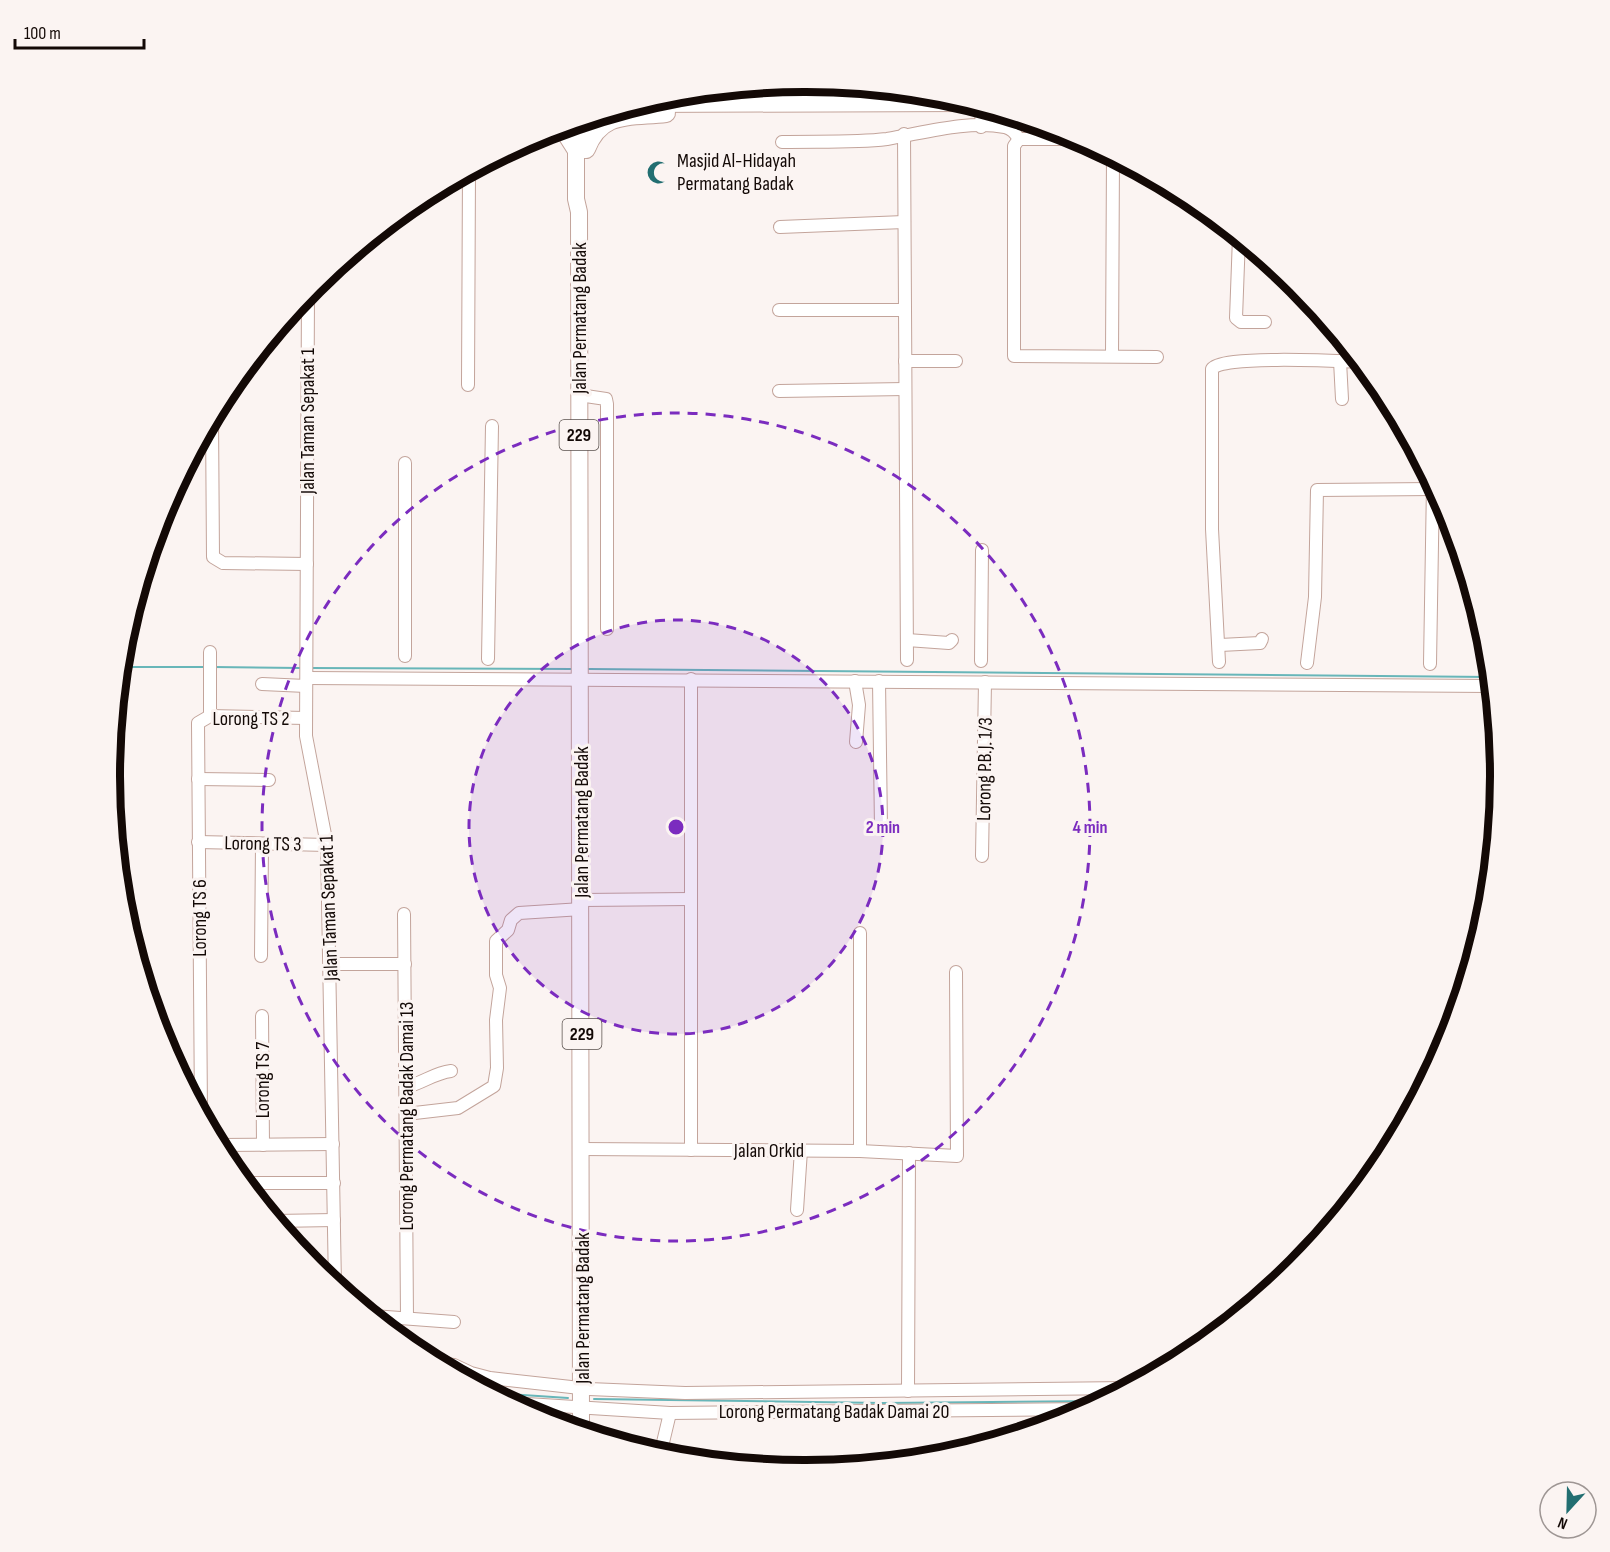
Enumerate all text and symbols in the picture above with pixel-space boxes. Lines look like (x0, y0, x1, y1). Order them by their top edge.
scale bar (15, 12, 144, 50)
text: 100 m (24, 23, 61, 44)
place label: Masjid Al-Hidayah Permatang Badak (677, 149, 796, 196)
mosque icon: Masjid Al-Hidayah Permatang Badak (646, 159, 672, 185)
street label: Jalan Permatang Badak (568, 242, 592, 395)
street label: Jalan Taman Sepakat 1 (296, 348, 320, 495)
road number: 229 (560, 420, 598, 450)
street label: Lorong TS 2 (213, 707, 289, 731)
street label: Lorong P.B.J. 1/3 (972, 717, 998, 821)
street label: Jalan Permatang Badak (570, 746, 594, 899)
centre of rings (666, 817, 686, 837)
text: 2 min (866, 817, 900, 838)
text: 4 min (1073, 817, 1107, 838)
street label: Lorong TS 3 (224, 831, 302, 857)
street label: Jalan Taman Sepakat 1 (314, 835, 344, 982)
street label: Lorong TS 6 (188, 879, 212, 957)
street label: Lorong Permatang Badak Damai 13 (395, 1002, 419, 1230)
road number: 229 (562, 1019, 602, 1049)
street label: Lorong TS 7 (251, 1042, 275, 1118)
street label: Jalan Orkid (733, 1139, 804, 1163)
street label: Jalan Permatang Badak (571, 1232, 595, 1385)
street label: Lorong Permatang Badak Damai 20 (719, 1400, 949, 1424)
north arrow (1538, 1480, 1598, 1540)
text: N (1555, 1512, 1570, 1533)

